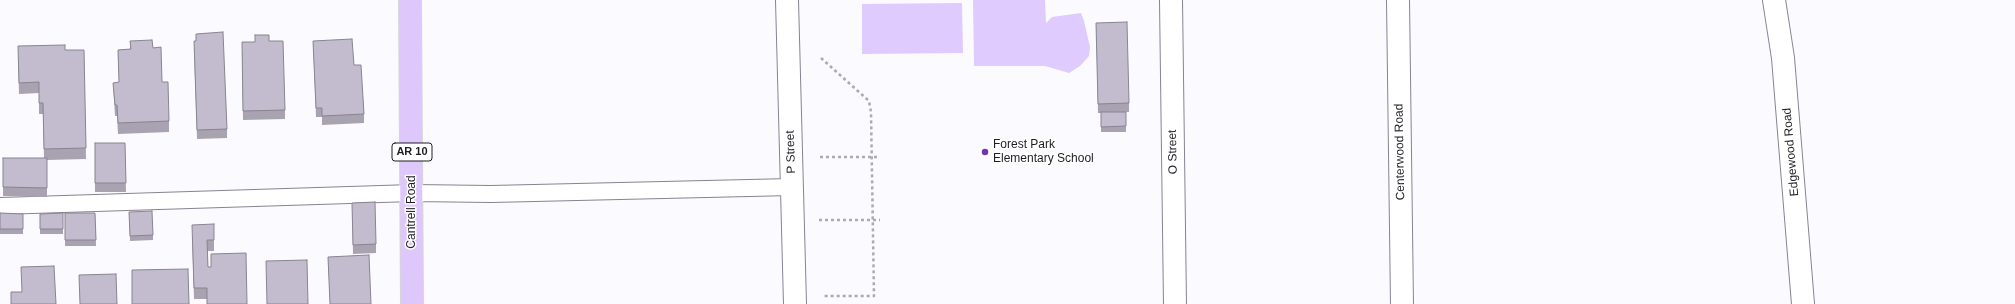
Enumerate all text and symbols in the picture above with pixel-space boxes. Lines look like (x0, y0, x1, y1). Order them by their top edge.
street label: Centerwood Road (1392, 104, 1408, 200)
street label: Edgewood Road (1780, 107, 1802, 197)
street label: P Street (783, 130, 799, 174)
street label: O Street (1165, 130, 1181, 174)
place label: Forest Park Elementary School (993, 138, 1094, 166)
road number: AR 10 (392, 143, 432, 161)
marker: Forest Park Elementary School (980, 147, 990, 157)
street label: Cantrell Road (405, 175, 419, 249)

